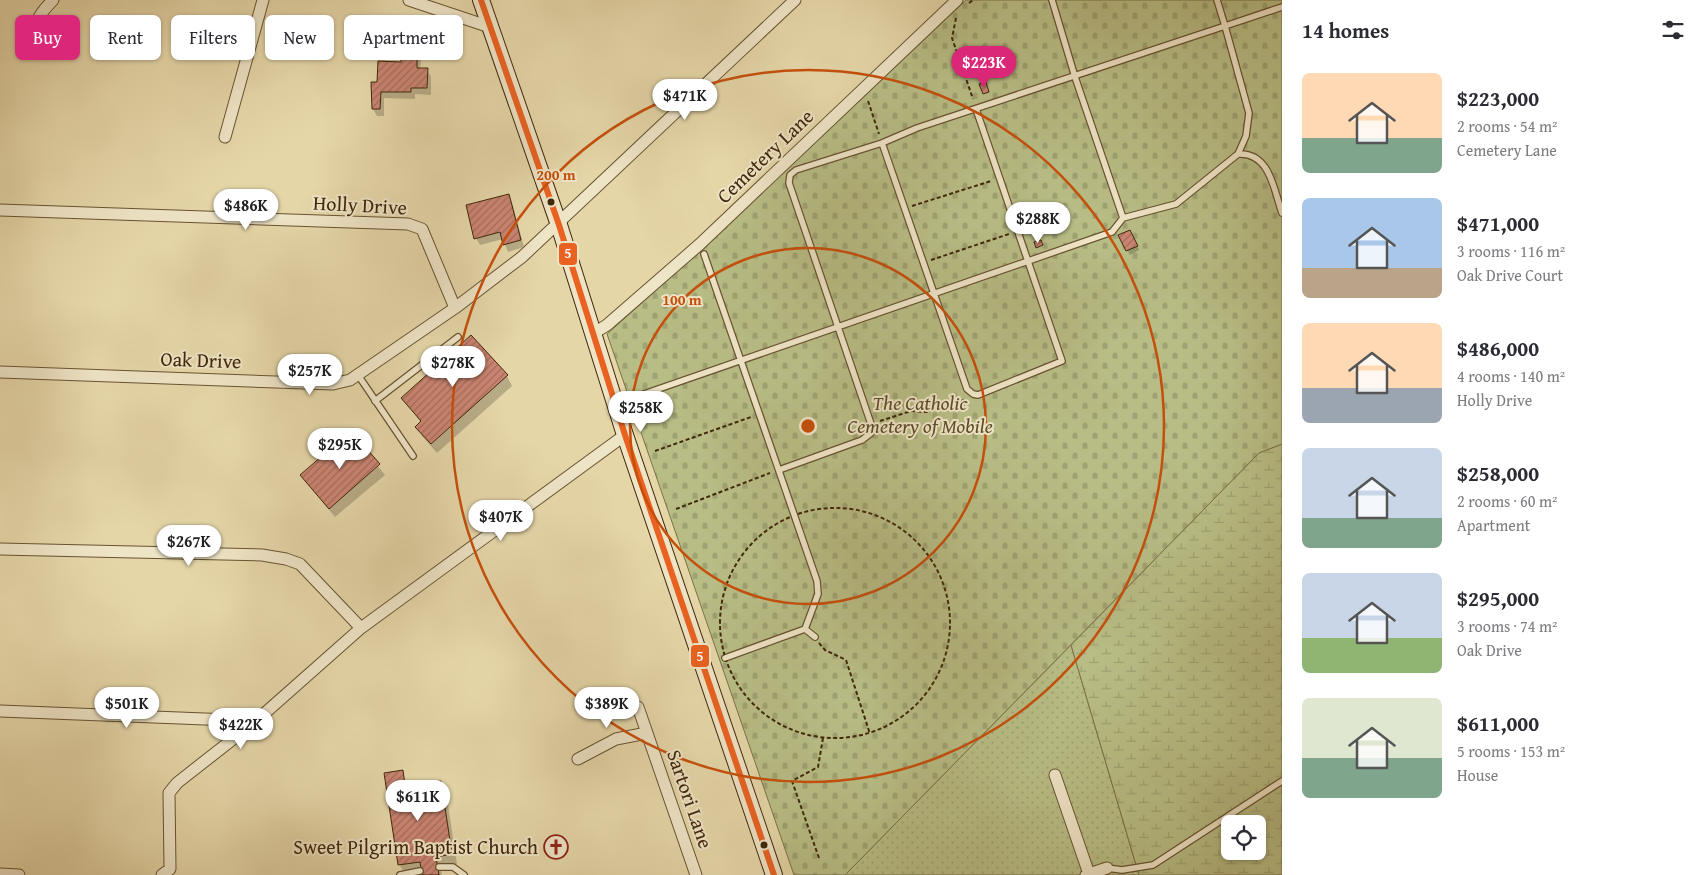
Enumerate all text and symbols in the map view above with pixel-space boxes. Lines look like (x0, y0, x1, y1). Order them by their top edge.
chip: Buy (15, 15, 80, 60)
chip: Rent (90, 15, 161, 60)
chip: Filters (171, 15, 255, 60)
chip: New (265, 15, 334, 60)
chip: Apartment (344, 15, 463, 60)
text: 14 homes (1302, 15, 1389, 46)
icon: filters (1659, 16, 1687, 44)
pin: $223K (949, 46, 1019, 88)
text: $223K (962, 50, 1006, 74)
pin: $471K (650, 78, 720, 121)
text: $471K (663, 83, 707, 107)
text: $223,000 (1457, 83, 1539, 114)
icon: home (1342, 93, 1402, 153)
street label: Cemetery Lane (710, 102, 820, 209)
text: 2 rooms · 54 m² (1457, 114, 1557, 138)
text: Cemetery Lane (1457, 138, 1557, 162)
text: 200 m (536, 164, 576, 185)
pin: $486K (211, 188, 281, 231)
street label: Holly Drive (312, 188, 408, 221)
text: $486K (224, 193, 268, 217)
unlabelled marker (546, 197, 556, 207)
pin: $288K (1003, 202, 1073, 244)
text: $288K (1016, 206, 1060, 230)
text: $471,000 (1457, 208, 1539, 239)
icon: home (1342, 218, 1402, 278)
text: 3 rooms · 116 m² (1457, 239, 1565, 263)
line badge: 5 (558, 242, 578, 266)
text: 5 (564, 243, 572, 263)
text: Oak Drive Court (1457, 263, 1563, 287)
text: 100 m (662, 289, 702, 310)
text: $486,000 (1457, 333, 1539, 364)
icon: home (1342, 343, 1402, 403)
street label: Oak Drive (160, 344, 242, 375)
pin: $278K (418, 346, 488, 388)
text: $278K (431, 350, 475, 374)
pin: $257K (275, 354, 345, 396)
text: $257K (288, 358, 332, 382)
text: 4 rooms · 140 m² (1457, 364, 1565, 388)
park label: The Catholic Cemetery of Mobile (847, 388, 993, 440)
text: Holly Drive (1457, 388, 1532, 412)
pin: $258K (606, 390, 676, 433)
text: $258K (619, 395, 663, 419)
centre of rings (799, 417, 817, 435)
pin: $295K (305, 428, 375, 470)
text: $295K (318, 432, 362, 456)
text: $258,000 (1457, 458, 1539, 489)
icon: home (1342, 468, 1402, 528)
text: 2 rooms · 60 m² (1457, 489, 1557, 513)
pin: $407K (466, 500, 536, 542)
text: $407K (479, 504, 523, 528)
text: Apartment (1457, 513, 1530, 537)
pin: $267K (154, 524, 224, 567)
text: $267K (167, 529, 211, 553)
text: $295,000 (1457, 583, 1539, 614)
icon: home (1342, 593, 1402, 653)
text: 3 rooms · 74 m² (1457, 614, 1557, 638)
text: Oak Drive (1457, 638, 1522, 662)
line badge: 5 (690, 644, 710, 668)
text: 5 (696, 646, 704, 666)
pin: $501K (92, 686, 162, 729)
pin: $389K (572, 686, 642, 729)
text: $501K (105, 691, 149, 715)
text: $389K (585, 691, 629, 715)
pin: $422K (206, 708, 276, 750)
text: $611,000 (1457, 708, 1539, 739)
text: $422K (219, 712, 263, 736)
icon: home (1342, 718, 1402, 778)
text: 5 rooms · 153 m² (1457, 739, 1565, 763)
street label: Sartori Lane (660, 746, 721, 852)
text: House (1457, 763, 1498, 787)
pin: $611K (383, 780, 453, 822)
text: $611K (396, 784, 440, 808)
map controls (1221, 815, 1266, 860)
button: locate (1221, 815, 1266, 860)
place label: Sweet Pilgrim Baptist Church (293, 832, 538, 861)
church icon: Sweet Pilgrim Baptist Church (543, 834, 569, 860)
unlabelled marker (759, 840, 769, 850)

